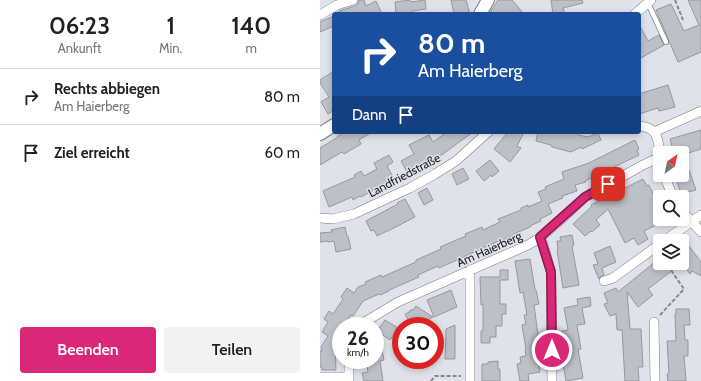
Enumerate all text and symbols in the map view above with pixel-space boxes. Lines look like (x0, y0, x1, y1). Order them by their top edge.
text: 06:23 (49, 11, 110, 40)
text: 1 (166, 11, 175, 40)
text: 140 (231, 11, 271, 40)
text: 80 m (418, 26, 485, 60)
icon: right (352, 28, 404, 80)
text: Ankunft (58, 40, 101, 56)
text: Min. (159, 40, 182, 56)
text: m (245, 40, 257, 56)
text: Am Haierberg (418, 60, 523, 82)
text: Rechts abbiegen (54, 80, 160, 98)
icon: right (20, 86, 42, 108)
text: 80 m (264, 88, 300, 106)
text: Am Haierberg (54, 98, 130, 114)
icon: arrive (395, 104, 417, 126)
text: Dann (352, 106, 387, 124)
icon: arrive (20, 142, 42, 164)
text: Ziel erreicht (54, 144, 130, 162)
text: 60 m (264, 144, 300, 162)
north arrow (653, 146, 689, 182)
map controls (653, 146, 689, 270)
street label: Landfriedstraße (365, 150, 443, 200)
pin (591, 167, 625, 201)
icon: arrive (597, 173, 619, 195)
button: search (653, 190, 689, 226)
street label: Am Haierberg (454, 228, 525, 270)
button: layers (653, 234, 689, 270)
speed limit sign: 30 (392, 317, 444, 369)
text: 26 (347, 326, 369, 350)
button: Beenden (20, 327, 156, 373)
button: Teilen (164, 327, 300, 373)
position arrow (531, 329, 573, 371)
text: km/h (347, 346, 369, 359)

